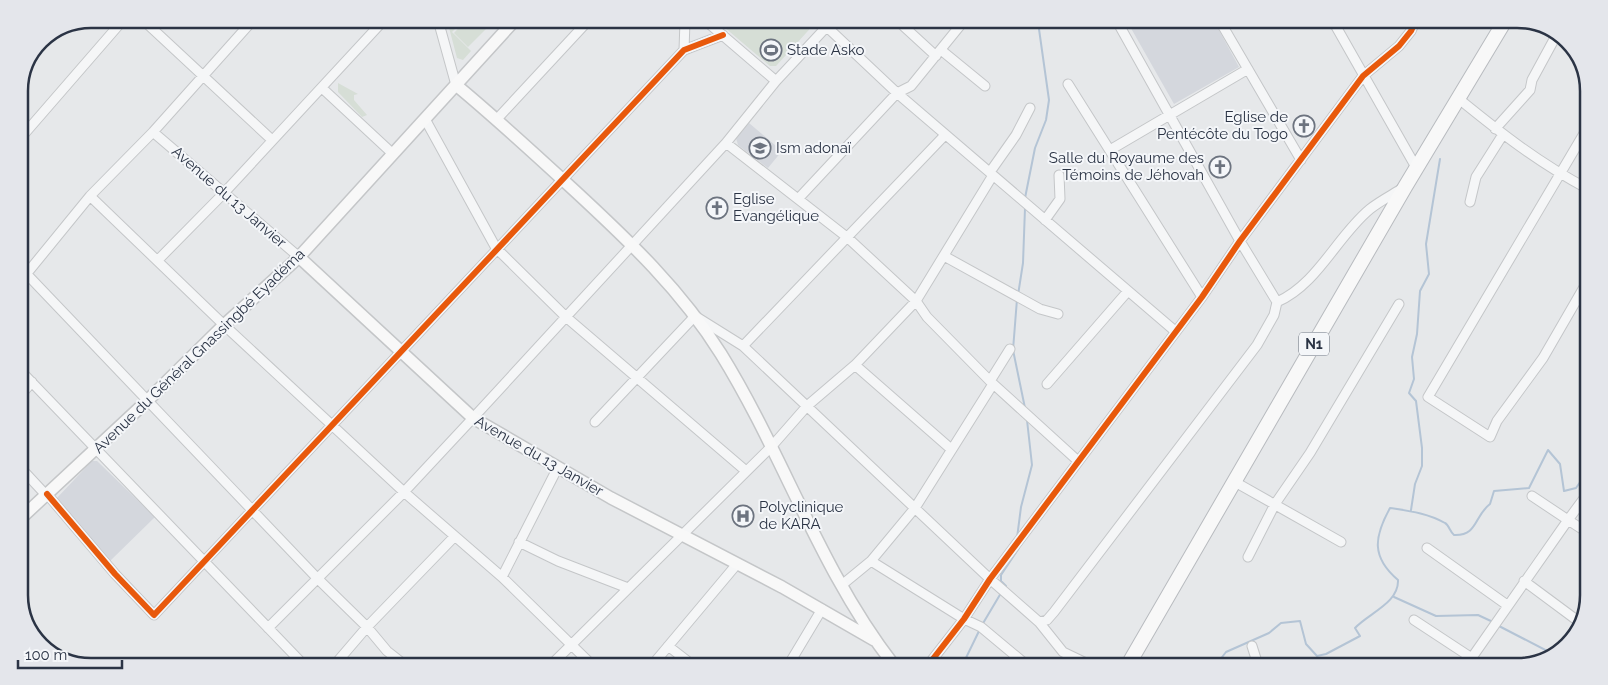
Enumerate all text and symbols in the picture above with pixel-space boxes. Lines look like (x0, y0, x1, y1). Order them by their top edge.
sports icon: Stade Asko (759, 38, 783, 62)
place label: Stade Asko (787, 41, 864, 59)
place label: Eglise de Pentécôte du Togo (1157, 108, 1288, 143)
church icon: Eglise de Pentécôte du Togo (1292, 114, 1316, 138)
school or university icon: Ism adonaï (748, 136, 772, 160)
place label: Ism adonaï (776, 139, 852, 157)
street label: Avenue du 13 Janvier (168, 142, 290, 252)
place label: Salle du Royaume des Témoins de Jéhovah (1049, 149, 1204, 184)
church icon: Salle du Royaume des Témoins de Jéhovah (1208, 155, 1232, 179)
place label: Eglise Evangélique (733, 190, 819, 225)
church icon: Eglise Evangélique (705, 196, 729, 220)
street label: Avenue du Général Gnassingbé Eyadéma (90, 245, 308, 457)
road number: N1 (1299, 332, 1329, 356)
street label: Avenue du 13 Janvier (471, 412, 607, 501)
place label: Polyclinique de KARA (759, 498, 844, 533)
hospital icon: Polyclinique de KARA (731, 504, 755, 528)
scale bar (18, 638, 121, 670)
text: 100 m (25, 646, 67, 664)

